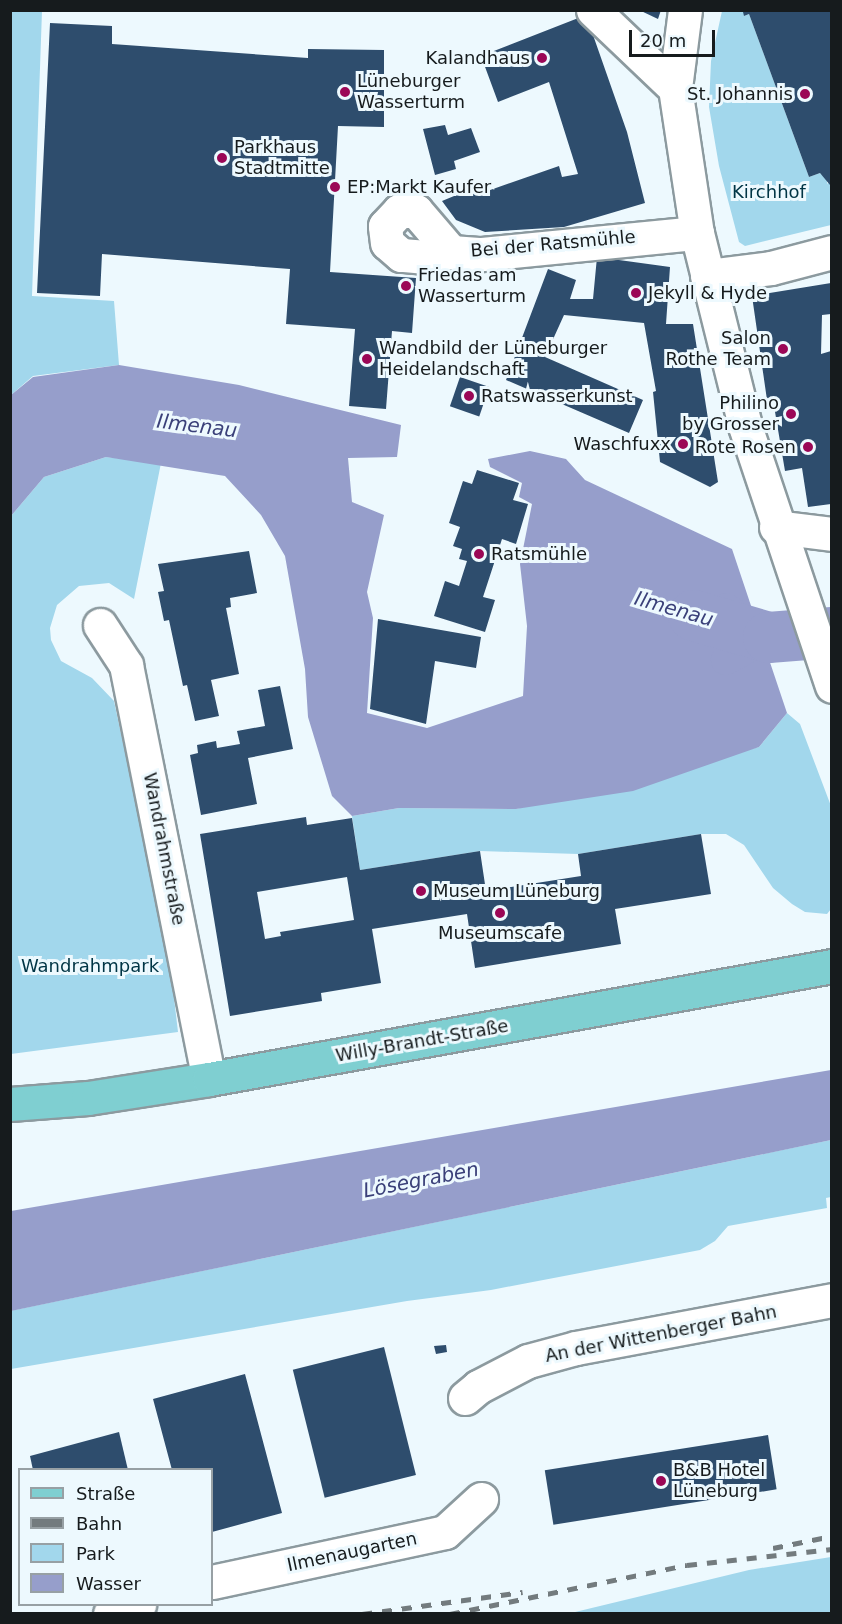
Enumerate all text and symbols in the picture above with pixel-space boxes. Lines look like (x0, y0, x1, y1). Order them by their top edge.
scale bar (632, 18, 718, 56)
text: 20 m (640, 30, 686, 51)
place label: Kalandhaus (425, 47, 530, 69)
marker: Kalandhaus (535, 51, 549, 65)
place label: Lüneburger Wasserturm (357, 71, 465, 113)
place label: St. Johannis (687, 83, 793, 105)
marker: Lüneburger Wasserturm (338, 85, 352, 99)
marker: St. Johannis (798, 87, 812, 101)
place label: Parkhaus Stadtmitte (234, 137, 330, 180)
marker: Parkhaus Stadtmitte (215, 151, 229, 165)
place label: EP:Markt Kaufer (347, 176, 491, 198)
marker: EP:Markt Kaufer (328, 180, 342, 194)
park label: Kirchhof (732, 181, 806, 203)
street label: Bei der Ratsmühle (469, 226, 637, 262)
place label: Friedas am Wasserturm (418, 265, 526, 308)
marker: Friedas am Wasserturm (399, 279, 413, 293)
place label: Jekyll & Hyde (648, 282, 767, 304)
marker: Jekyll & Hyde (629, 286, 643, 300)
place label: Salon Rothe Team (665, 328, 771, 370)
place label: Wandbild der Lüneburger Heidelandschaft (379, 338, 607, 380)
marker: Salon Rothe Team (776, 342, 790, 356)
marker: Wandbild der Lüneburger Heidelandschaft (360, 352, 374, 366)
place label: Ratswasserkunst (481, 385, 633, 407)
marker: Ratswasserkunst (462, 389, 476, 403)
place label: Philino by Grosser (682, 393, 779, 436)
marker: Philino by Grosser (784, 407, 798, 421)
water label: Ilmenau (155, 409, 239, 443)
place label: Waschfuxx (574, 433, 671, 455)
place label: Rote Rosen (695, 436, 796, 458)
marker: Waschfuxx (676, 437, 690, 451)
marker: Rote Rosen (801, 440, 815, 454)
place label: Ratsmühle (491, 543, 587, 565)
marker: Ratsmühle (472, 547, 486, 561)
water label: Ilmenau (632, 586, 716, 632)
street label: Wandrahmstraße (139, 771, 189, 927)
place label: Museum Lüneburg (433, 880, 600, 902)
marker: Museum Lüneburg (414, 884, 428, 898)
marker: Museumscafe (493, 906, 507, 920)
place label: Museumscafe (438, 922, 562, 944)
park label: Wandrahmpark (21, 955, 159, 977)
street label: Willy-Brandt-Straße (334, 1015, 510, 1067)
water label: Lösegraben (361, 1157, 481, 1203)
street label: An der Wittenberger Bahn (543, 1301, 779, 1367)
place label: B&B Hotel Lüneburg (673, 1460, 765, 1502)
legend (18, 1468, 213, 1606)
marker: B&B Hotel Lüneburg (654, 1474, 668, 1488)
text: Straße (76, 1483, 135, 1504)
text: Bahn (76, 1513, 122, 1534)
street label: Ilmenaugarten (285, 1528, 419, 1576)
text: Park (76, 1543, 115, 1564)
text: Wasser (76, 1573, 141, 1594)

